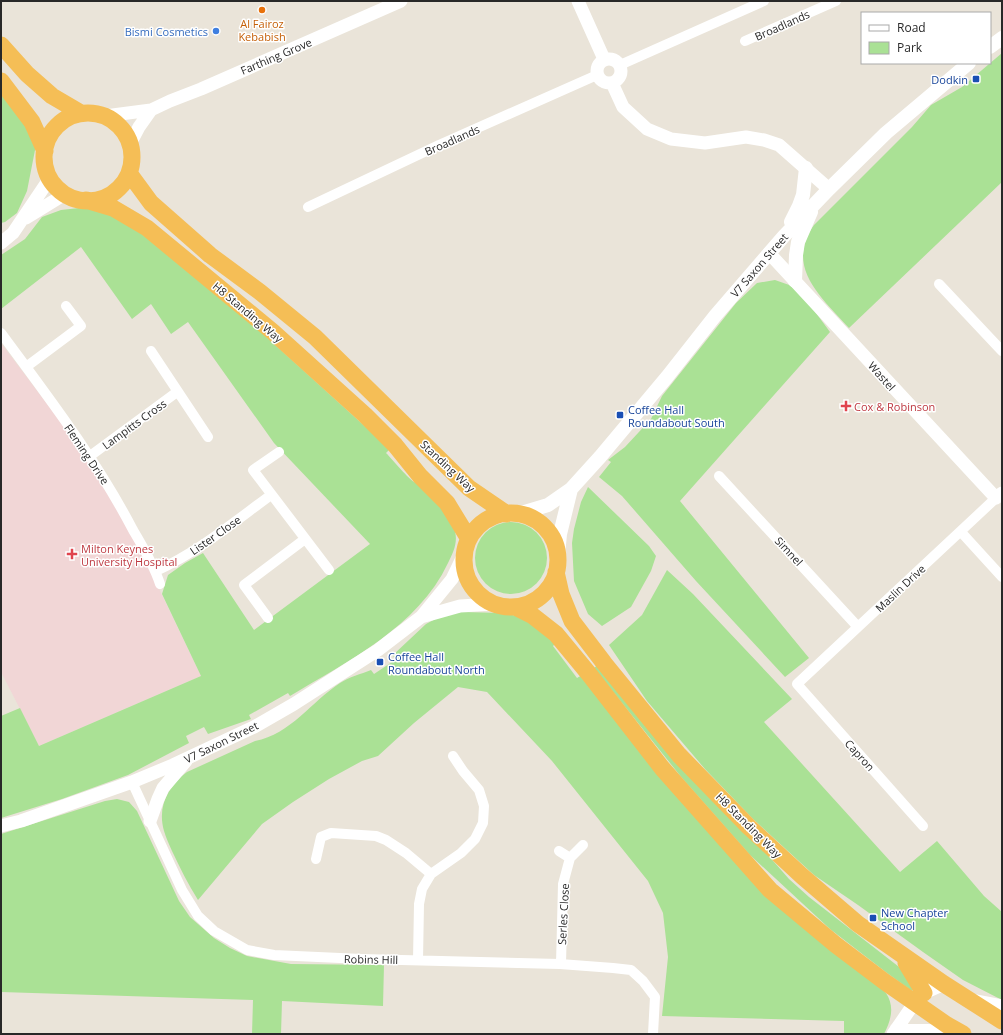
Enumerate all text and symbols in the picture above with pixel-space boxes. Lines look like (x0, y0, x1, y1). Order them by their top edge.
marker: Al Fairoz Kebabish (257, 5, 267, 15)
street label: Broadlands (752, 6, 812, 44)
legend (861, 12, 991, 64)
place label: Al Fairoz Kebabish (238, 16, 286, 44)
text: Road (897, 19, 926, 36)
place label: Bismi Cosmetics (125, 24, 208, 39)
marker: Bismi Cosmetics (211, 26, 221, 36)
street label: Farthing Grove (238, 34, 314, 78)
text: Park (897, 39, 923, 56)
place label: Dodkin (931, 72, 968, 87)
marker: Dodkin (971, 74, 981, 84)
street label: Broadlands (422, 121, 482, 159)
street label: V7 Saxon Street (727, 230, 791, 300)
street label: H8 Standing Way (210, 278, 286, 346)
street label: Wastel (865, 358, 899, 394)
street label: Lampitts Cross (99, 396, 169, 452)
place label: Cox & Robinson (854, 399, 935, 414)
marker: Cox & Robinson (841, 401, 851, 411)
place label: Coffee Hall Roundabout South (628, 402, 725, 430)
marker: Coffee Hall Roundabout South (615, 410, 625, 420)
street label: Fleming Drive (61, 421, 113, 487)
street label: Standing Way (417, 437, 479, 496)
street label: Lister Close (187, 512, 243, 558)
street label: Simnel (772, 533, 806, 569)
place label: Milton Keynes University Hospital (81, 541, 177, 569)
marker: Milton Keynes University Hospital (66, 548, 78, 560)
street label: Maslin Drive (872, 561, 928, 615)
place label: Coffee Hall Roundabout North (388, 649, 485, 677)
marker: Coffee Hall Roundabout North (375, 657, 385, 667)
street label: V7 Saxon Street (182, 718, 261, 766)
street label: Capron (842, 736, 878, 774)
street label: H8 Standing Way (713, 789, 785, 861)
street label: Serles Close (554, 883, 572, 945)
place label: New Chapter School (881, 905, 948, 933)
marker: New Chapter School (868, 913, 878, 923)
street label: Robins Hill (344, 951, 398, 967)

